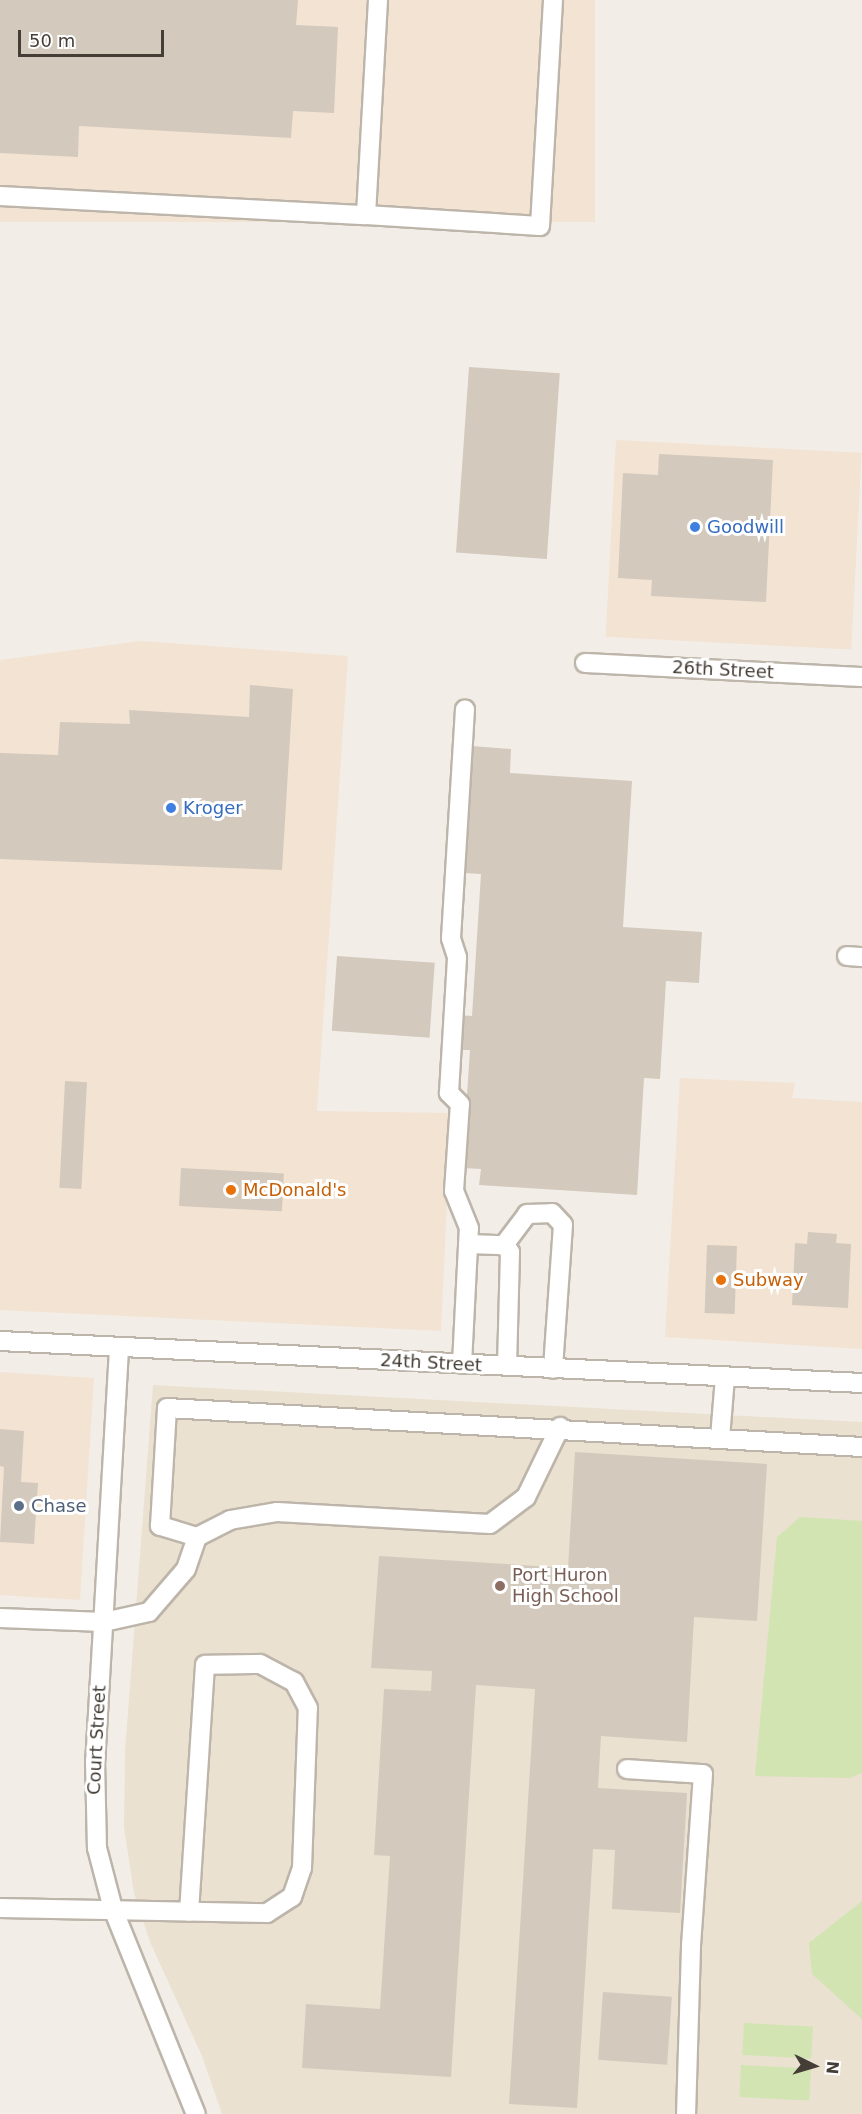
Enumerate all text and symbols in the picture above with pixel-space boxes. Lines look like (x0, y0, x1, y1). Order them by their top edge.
scale bar (21, 18, 166, 56)
text: 50 m (29, 30, 75, 51)
place label: Goodwill (707, 516, 784, 538)
marker: Goodwill (688, 520, 702, 534)
street label: 26th Street (672, 657, 774, 683)
place label: Kroger (183, 797, 243, 819)
marker: Kroger (164, 801, 178, 815)
place label: McDonald's (243, 1179, 346, 1201)
marker: McDonald's (224, 1183, 238, 1197)
place label: Subway (733, 1269, 804, 1291)
marker: Subway (714, 1273, 728, 1287)
street label: 24th Street (380, 1350, 482, 1376)
place label: Chase (31, 1495, 86, 1517)
marker: Chase (12, 1499, 26, 1513)
place label: Port Huron High School (512, 1565, 619, 1608)
marker: Port Huron High School (493, 1579, 507, 1593)
street label: Court Street (83, 1685, 111, 1795)
north arrow (784, 2036, 844, 2096)
text: N (822, 2060, 842, 2075)

